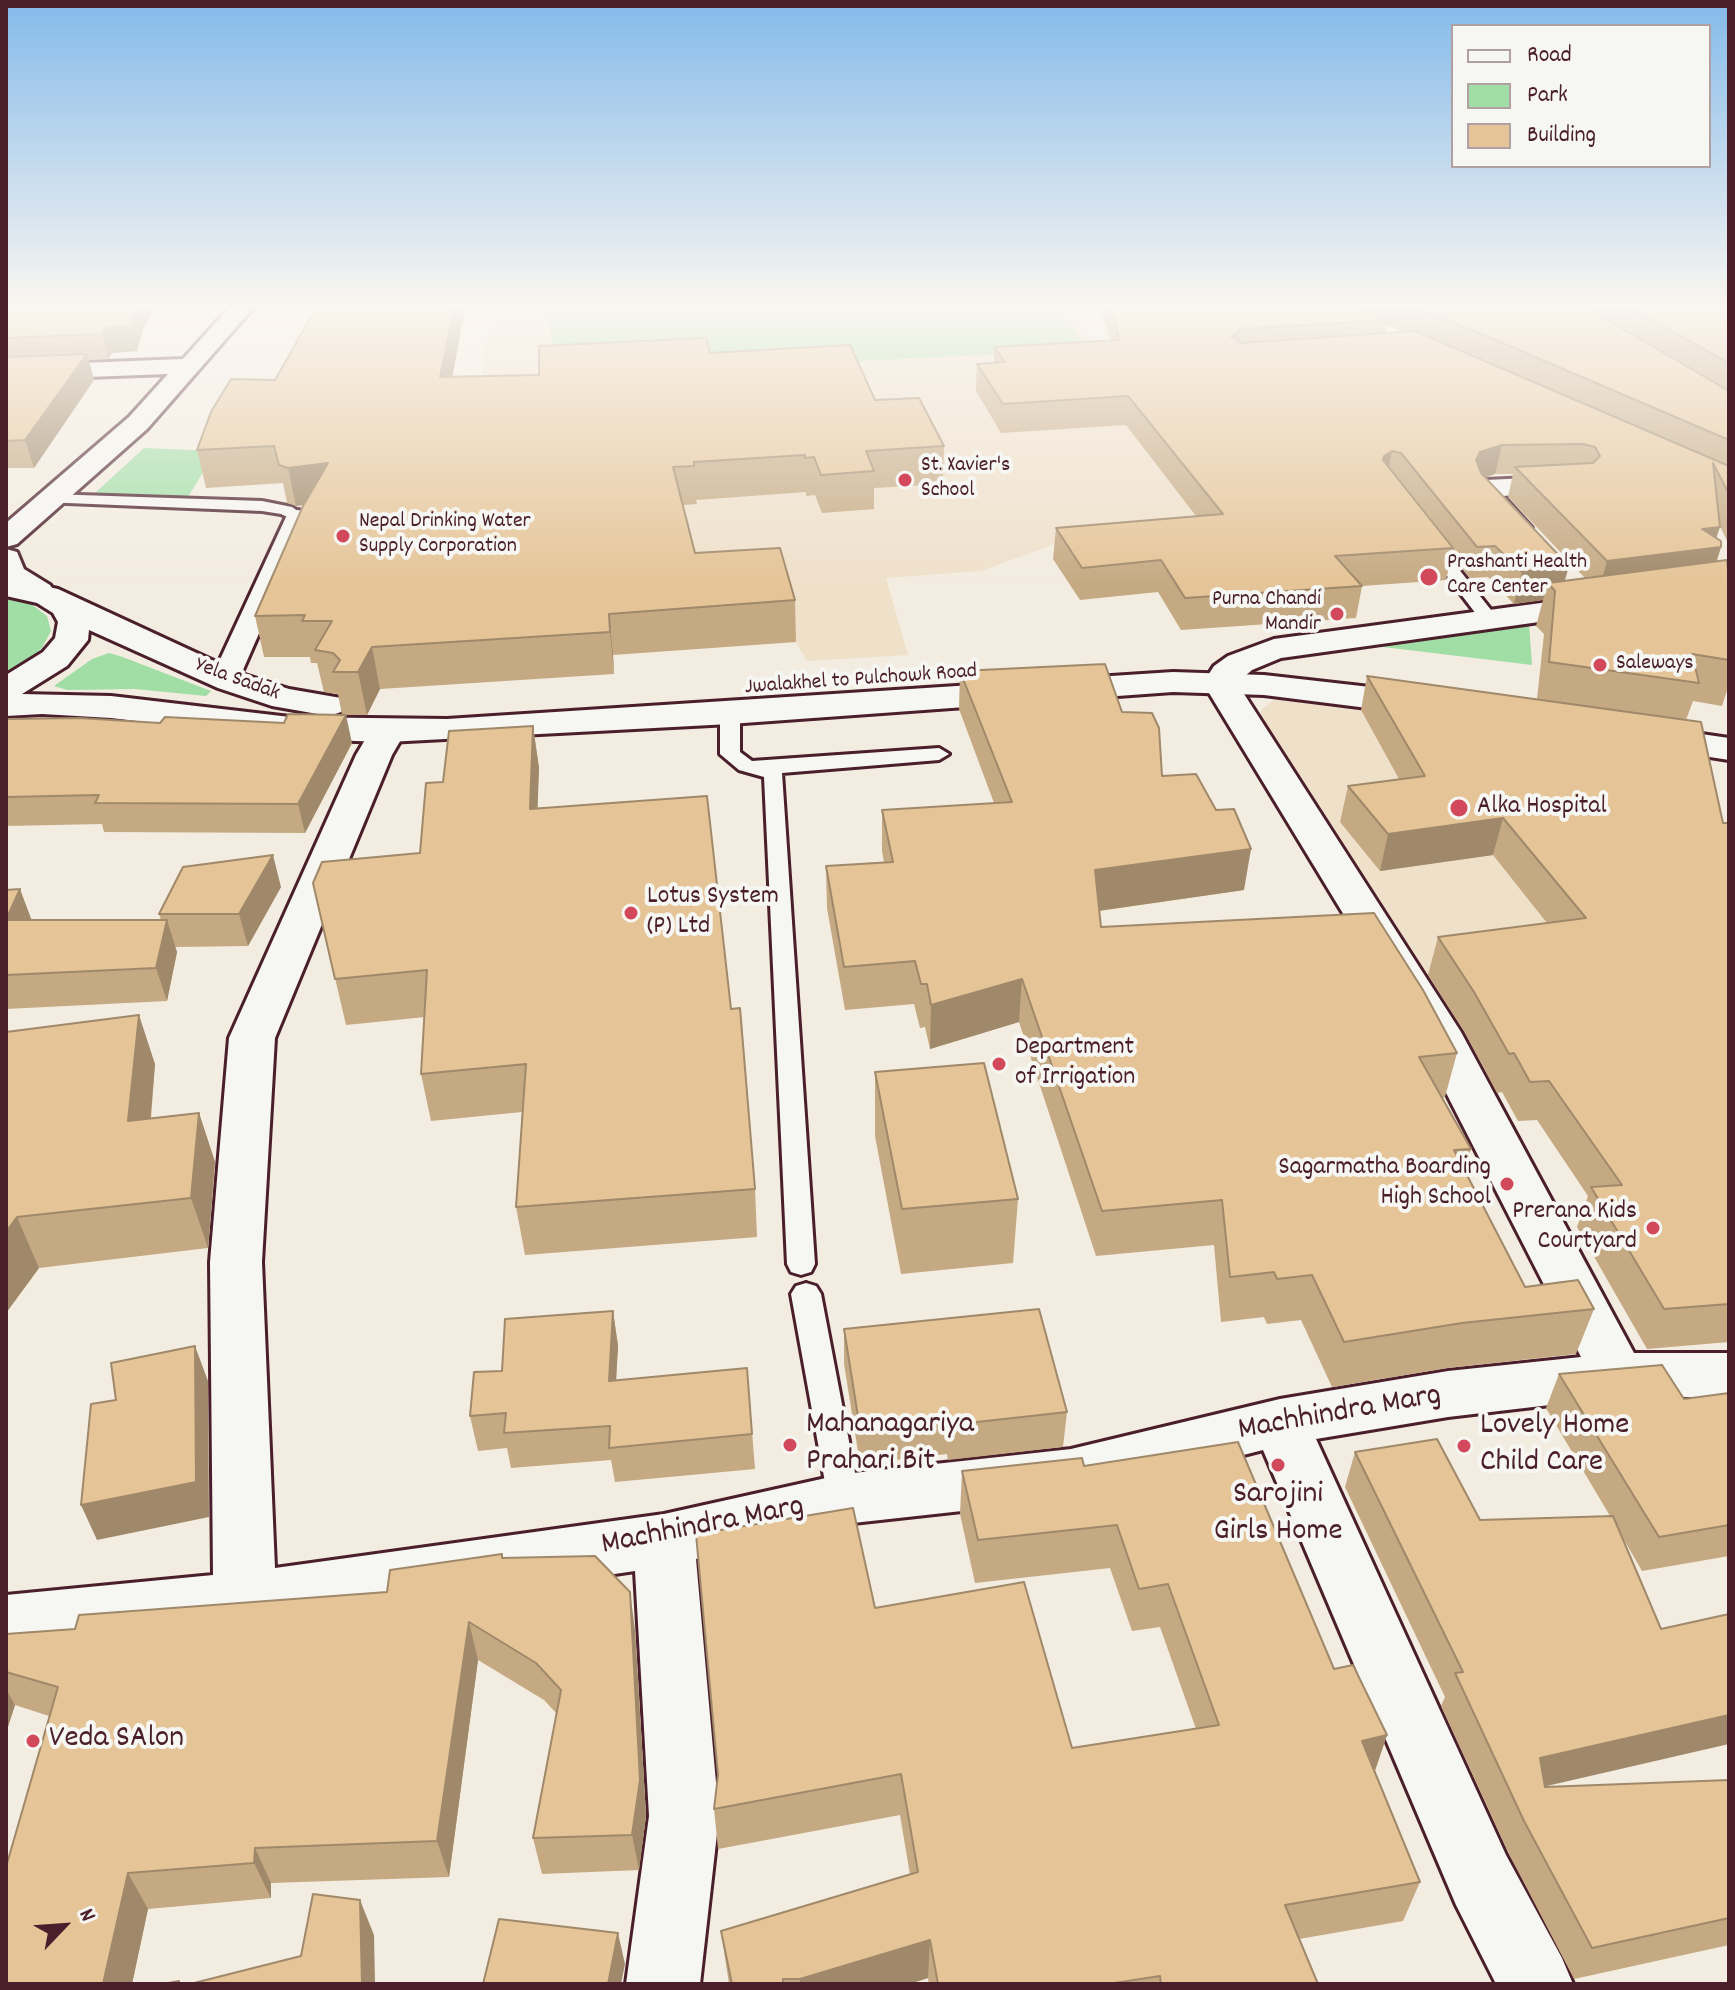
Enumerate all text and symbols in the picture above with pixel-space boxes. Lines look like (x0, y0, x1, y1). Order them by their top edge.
legend (1451, 24, 1711, 168)
text: Road (1527, 39, 1572, 73)
text: Park (1527, 79, 1568, 113)
text: Building (1527, 119, 1596, 153)
place label: St. Xavier's School (921, 454, 1010, 506)
marker: St. Xavier's School (896, 471, 914, 489)
place label: Nepal Drinking Water Supply Corporation (359, 510, 531, 562)
marker: Nepal Drinking Water Supply Corporation (334, 527, 352, 545)
place label: Prashanti Health Care Center (1447, 551, 1587, 602)
marker: Prashanti Health Care Center (1418, 566, 1440, 588)
place label: Purna Chandi Mandir (1212, 588, 1321, 640)
marker: Purna Chandi Mandir (1328, 605, 1346, 623)
place label: Saleways (1616, 652, 1694, 678)
street label: Yela Sadak (191, 654, 283, 708)
marker: Saleways (1591, 656, 1609, 674)
street label: Jwalakhel to Pulchowk Road (744, 660, 978, 702)
place label: Alka Hospital (1477, 792, 1607, 824)
marker: Alka Hospital (1448, 797, 1470, 819)
place label: Lotus System (P) Ltd (647, 882, 779, 944)
marker: Lotus System (P) Ltd (622, 904, 640, 922)
place label: Department of Irrigation (1015, 1033, 1135, 1094)
marker: Department of Irrigation (990, 1055, 1008, 1073)
place label: Sagarmatha Boarding High School (1278, 1153, 1491, 1214)
marker: Sagarmatha Boarding High School (1498, 1175, 1516, 1193)
place label: Prerana Kids Courtyard (1512, 1197, 1637, 1258)
marker: Prerana Kids Courtyard (1644, 1219, 1662, 1237)
street label: Machhindra Marg (1236, 1378, 1444, 1452)
place label: Mahanagariya Prahari Bit (806, 1408, 974, 1483)
place label: Lovely Home Child Care (1480, 1409, 1629, 1484)
marker: Mahanagariya Prahari Bit (781, 1436, 799, 1454)
marker: Lovely Home Child Care (1455, 1437, 1473, 1455)
marker: Sarojini Girls Home (1269, 1456, 1287, 1474)
place label: Sarojini Girls Home (1214, 1478, 1342, 1553)
street label: Machhindra Marg (599, 1490, 807, 1566)
place label: Veda SAlon (49, 1722, 184, 1760)
marker: Veda SAlon (24, 1732, 42, 1750)
north arrow (24, 1886, 104, 1966)
text: N (70, 1904, 103, 1927)

